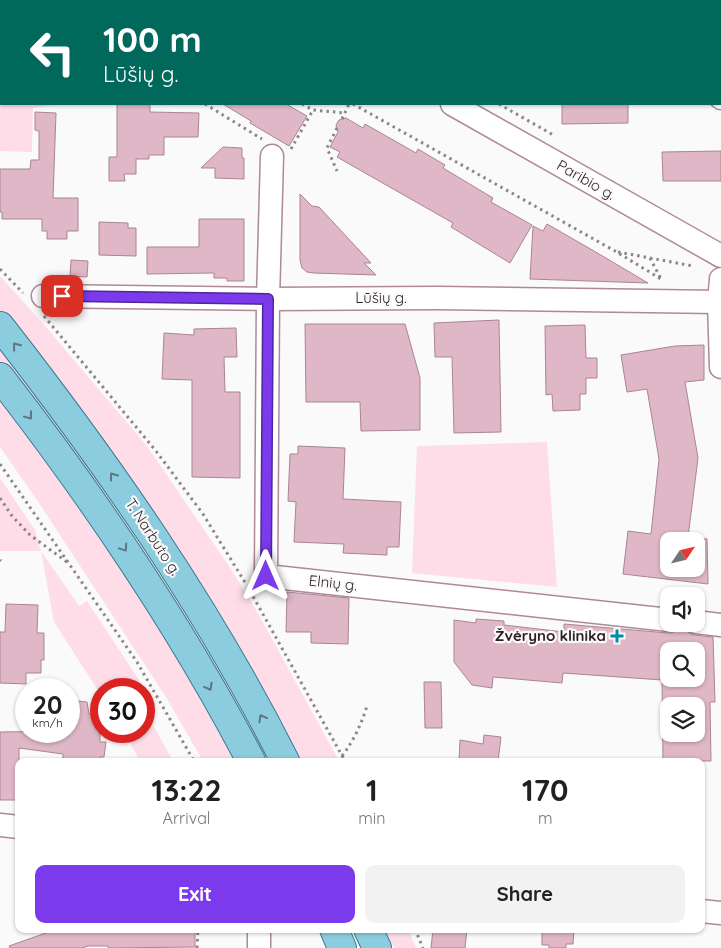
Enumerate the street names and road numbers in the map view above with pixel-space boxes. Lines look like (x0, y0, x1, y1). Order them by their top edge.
street label: Paribio g. (554, 155, 619, 204)
street label: Lūšių g. (355, 288, 407, 307)
street label: T. Narbuto g. (121, 495, 185, 579)
street label: Elnių g. (308, 571, 358, 594)

